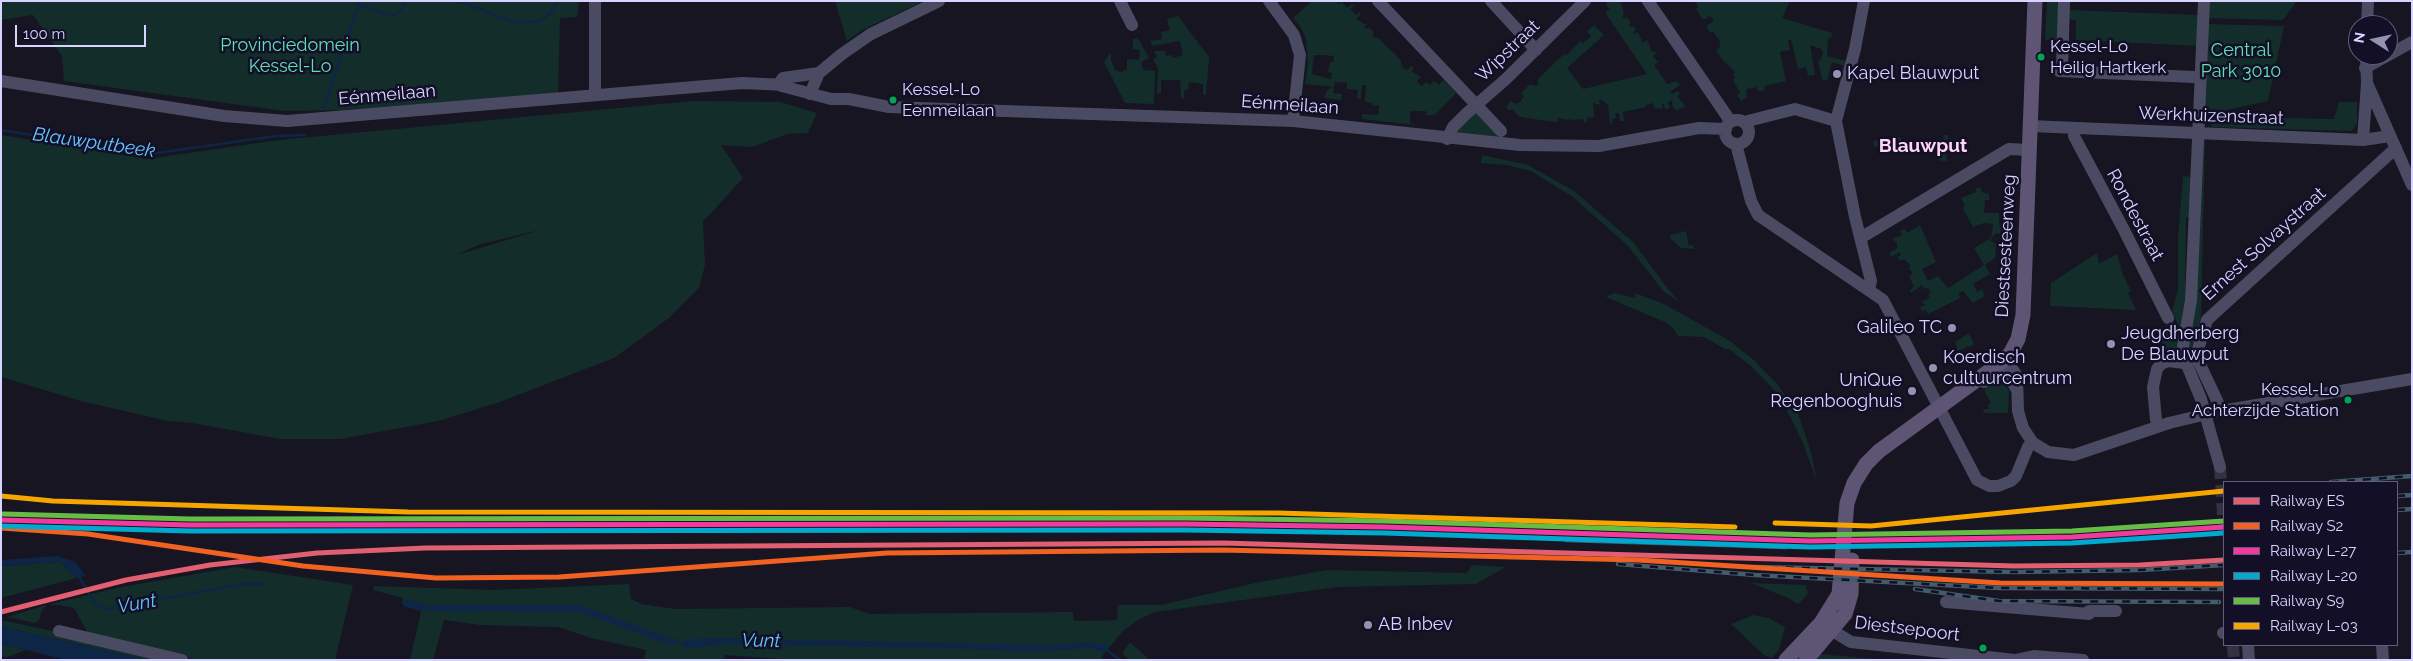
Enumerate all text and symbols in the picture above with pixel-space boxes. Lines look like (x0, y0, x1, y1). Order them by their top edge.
scale bar (18, 15, 149, 47)
street label: Wipstraat (1472, 15, 1544, 87)
north arrow (2348, 15, 2398, 65)
text: 100 m (23, 25, 65, 43)
text: N (2350, 31, 2368, 44)
park label: Provinciedomein Kessel-Lo (220, 35, 360, 78)
place label: Kessel-Lo Heilig Hartkerk (2050, 37, 2166, 77)
park label: Central Park 3010 (2201, 40, 2281, 82)
marker: Kessel-Lo Heilig Hartkerk (2036, 52, 2046, 62)
place label: Kapel Blauwput (1847, 63, 1979, 85)
marker: Kapel Blauwput (1831, 68, 1843, 80)
street label: Eénmeilaan (337, 80, 437, 110)
place label: Kessel-Lo Eenmeilaan (902, 80, 994, 120)
street label: Eénmeilaan (1240, 91, 1340, 119)
marker: Kessel-Lo Eenmeilaan (888, 95, 898, 105)
street label: Werkhuizenstraat (2138, 103, 2284, 129)
water label: Blauwputbeek (31, 123, 157, 163)
district label: Blauwput (1879, 135, 1967, 157)
street label: Rondestraat (2102, 165, 2168, 265)
street label: Diestsesteenweg (1991, 174, 2021, 318)
street label: Ernest Solvaystraat (2198, 183, 2330, 305)
place label: Galileo TC (1857, 317, 1942, 339)
marker: Galileo TC (1946, 322, 1958, 334)
place label: Jeugdherberg De Blauwput (2121, 323, 2239, 366)
marker: Jeugdherberg De Blauwput (2105, 338, 2117, 350)
place label: Koerdisch cultuurcentrum (1943, 347, 2072, 389)
marker: Koerdisch cultuurcentrum (1927, 362, 1939, 374)
place label: UniQue Regenbooghuis (1770, 370, 1902, 412)
place label: Kessel-Lo Achterzijde Station (2192, 380, 2339, 420)
marker: UniQue Regenbooghuis (1906, 385, 1918, 397)
marker: Kessel-Lo Achterzijde Station (2343, 395, 2353, 405)
legend (2223, 481, 2398, 646)
text: Railway ES (2270, 492, 2345, 510)
text: Railway S2 (2270, 517, 2343, 535)
text: Railway L-27 (2270, 542, 2356, 560)
text: Railway L-20 (2270, 567, 2357, 585)
water label: Vunt (116, 589, 158, 619)
text: Railway S9 (2270, 592, 2344, 610)
street label: Diestsepoort (1853, 612, 1961, 646)
place label: AB Inbev (1378, 614, 1453, 636)
text: Railway L-03 (2270, 617, 2358, 635)
marker: AB Inbev (1362, 619, 1374, 631)
water label: Vunt (741, 629, 781, 653)
unlabelled marker (1978, 643, 1988, 653)

